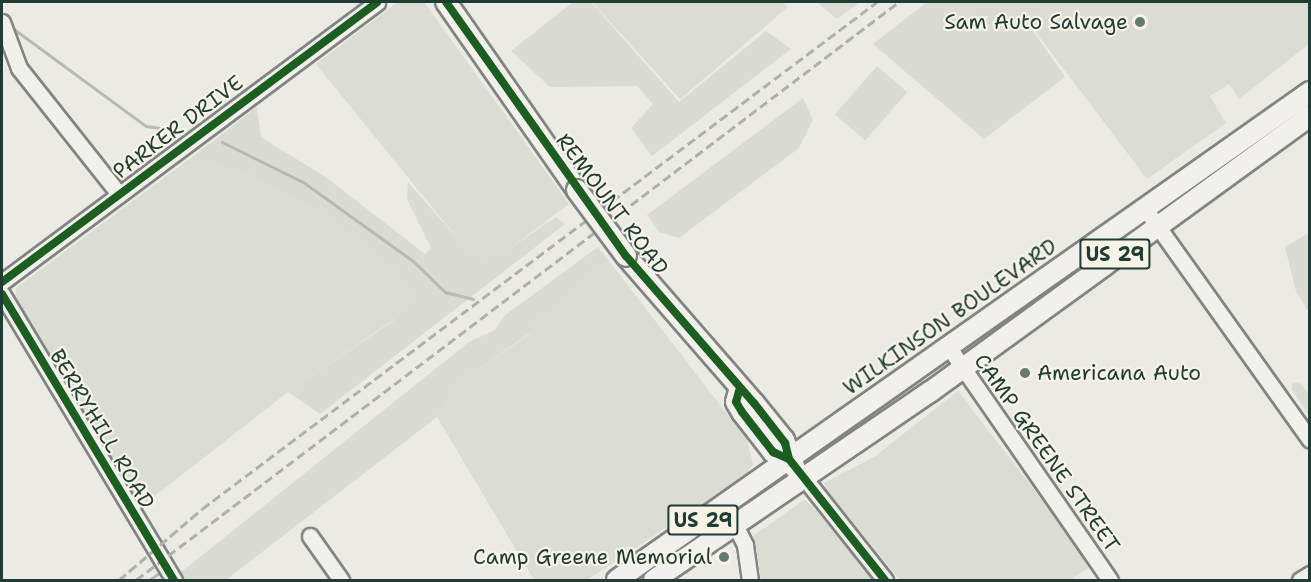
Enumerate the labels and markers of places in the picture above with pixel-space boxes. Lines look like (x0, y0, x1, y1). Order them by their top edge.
place label: Sam Auto Salvage (944, 9, 1128, 35)
marker: Sam Auto Salvage (1133, 15, 1147, 29)
place label: Americana Auto (1037, 360, 1201, 386)
marker: Americana Auto (1018, 366, 1032, 380)
place label: Camp Greene Memorial (473, 544, 712, 570)
marker: Camp Greene Memorial (717, 550, 731, 564)

